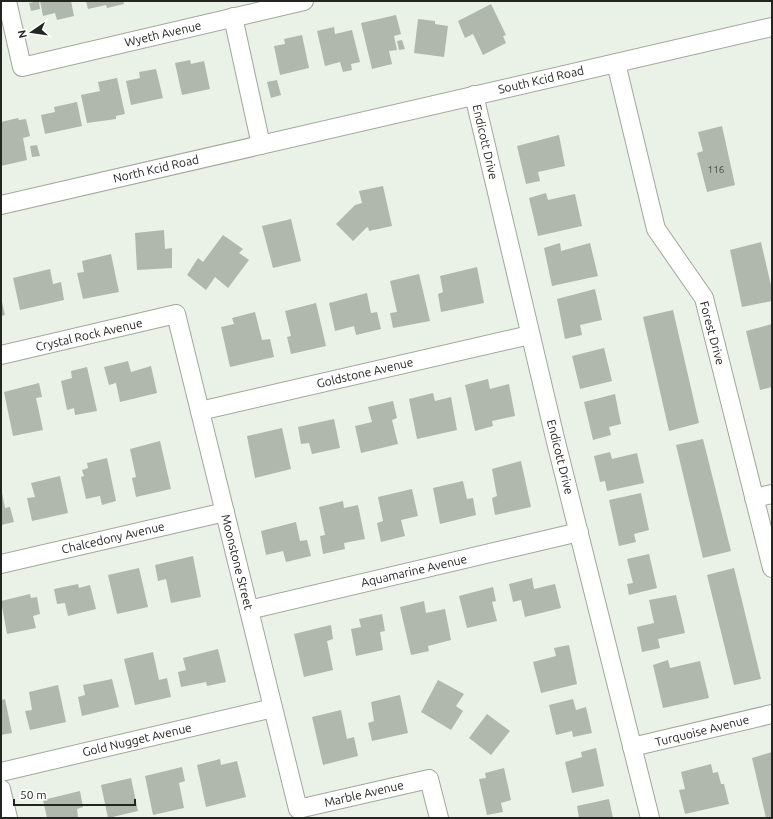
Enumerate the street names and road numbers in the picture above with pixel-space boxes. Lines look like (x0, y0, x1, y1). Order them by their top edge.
street label: Wyeth Avenue (123, 18, 202, 49)
street label: South Kcid Road (497, 63, 585, 96)
street label: Endicott Drive (471, 103, 500, 181)
street label: North Kcid Road (112, 152, 200, 185)
street label: Forest Drive (698, 300, 727, 366)
street label: Crystal Rock Avenue (34, 316, 144, 353)
street label: Goldstone Avenue (315, 355, 414, 390)
street label: Endicott Drive (545, 418, 576, 496)
street label: Moonstone Street (219, 513, 256, 611)
street label: Chalcedony Avenue (60, 519, 166, 556)
street label: Aquamarine Avenue (360, 552, 468, 589)
street label: Turquoise Avenue (653, 713, 750, 749)
street label: Gold Nugget Avenue (81, 721, 193, 758)
street label: Marble Avenue (323, 778, 405, 809)

